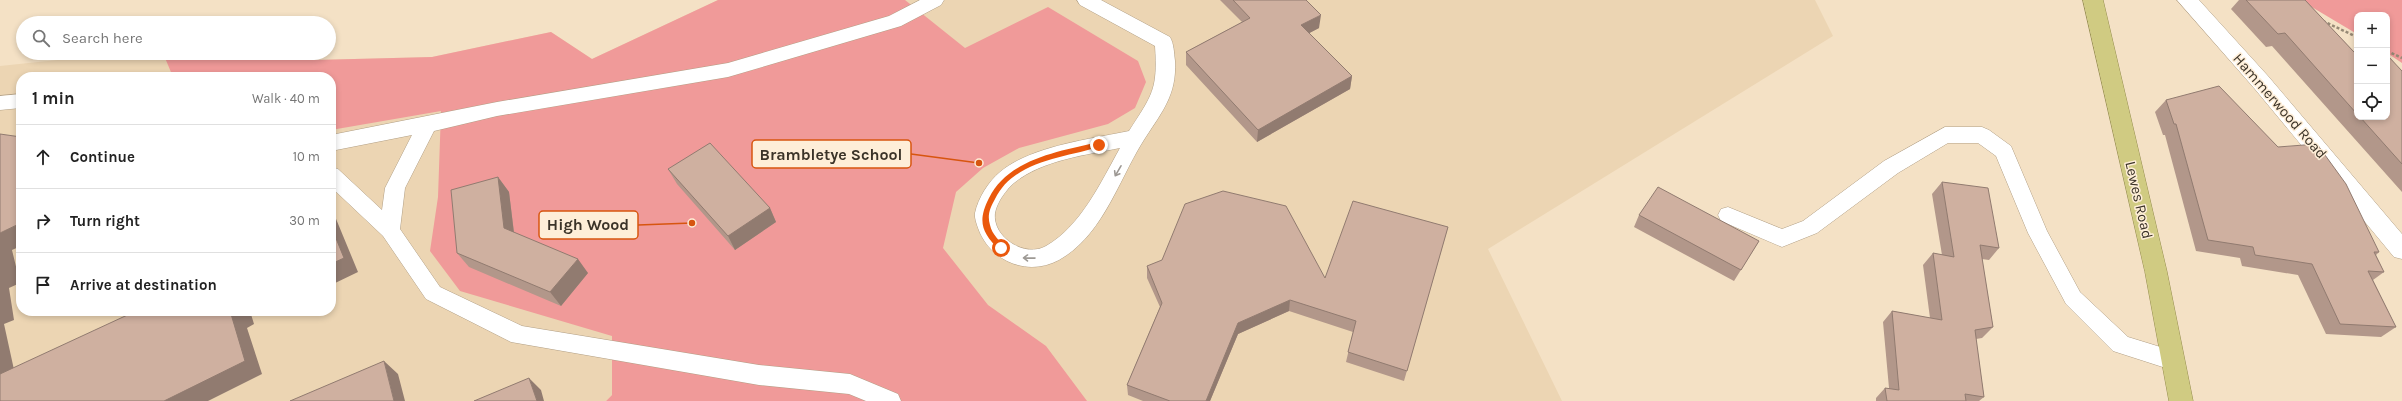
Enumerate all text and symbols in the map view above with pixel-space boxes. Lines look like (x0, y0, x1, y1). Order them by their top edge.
map controls (2354, 12, 2390, 120)
button: + (2354, 12, 2390, 48)
search box (16, 16, 336, 60)
icon: search (30, 27, 52, 49)
text: Search here (62, 29, 143, 47)
button: − (2354, 48, 2390, 84)
street label: Hammerwood Road (2229, 50, 2331, 162)
button: locate (2354, 84, 2390, 120)
text: 1 min (32, 88, 75, 108)
text: Walk · 40 m (252, 91, 320, 106)
route end (1090, 136, 1108, 154)
callout: Brambletye School (752, 140, 911, 168)
text: Brambletye School (760, 145, 902, 164)
icon: ahead (32, 146, 54, 168)
text: Continue (70, 148, 135, 166)
text: 10 m (293, 149, 320, 164)
street label: Lewes Road (2121, 159, 2157, 241)
one-way arrow (1113, 165, 1121, 177)
icon: right (32, 210, 54, 232)
callout: High Wood (539, 211, 638, 239)
text: Turn right (70, 212, 140, 230)
text: 30 m (289, 213, 320, 228)
text: High Wood (547, 215, 629, 234)
route start (992, 239, 1010, 257)
one-way arrow (1023, 254, 1036, 262)
icon: arrive (32, 274, 54, 296)
text: Arrive at destination (70, 276, 217, 294)

